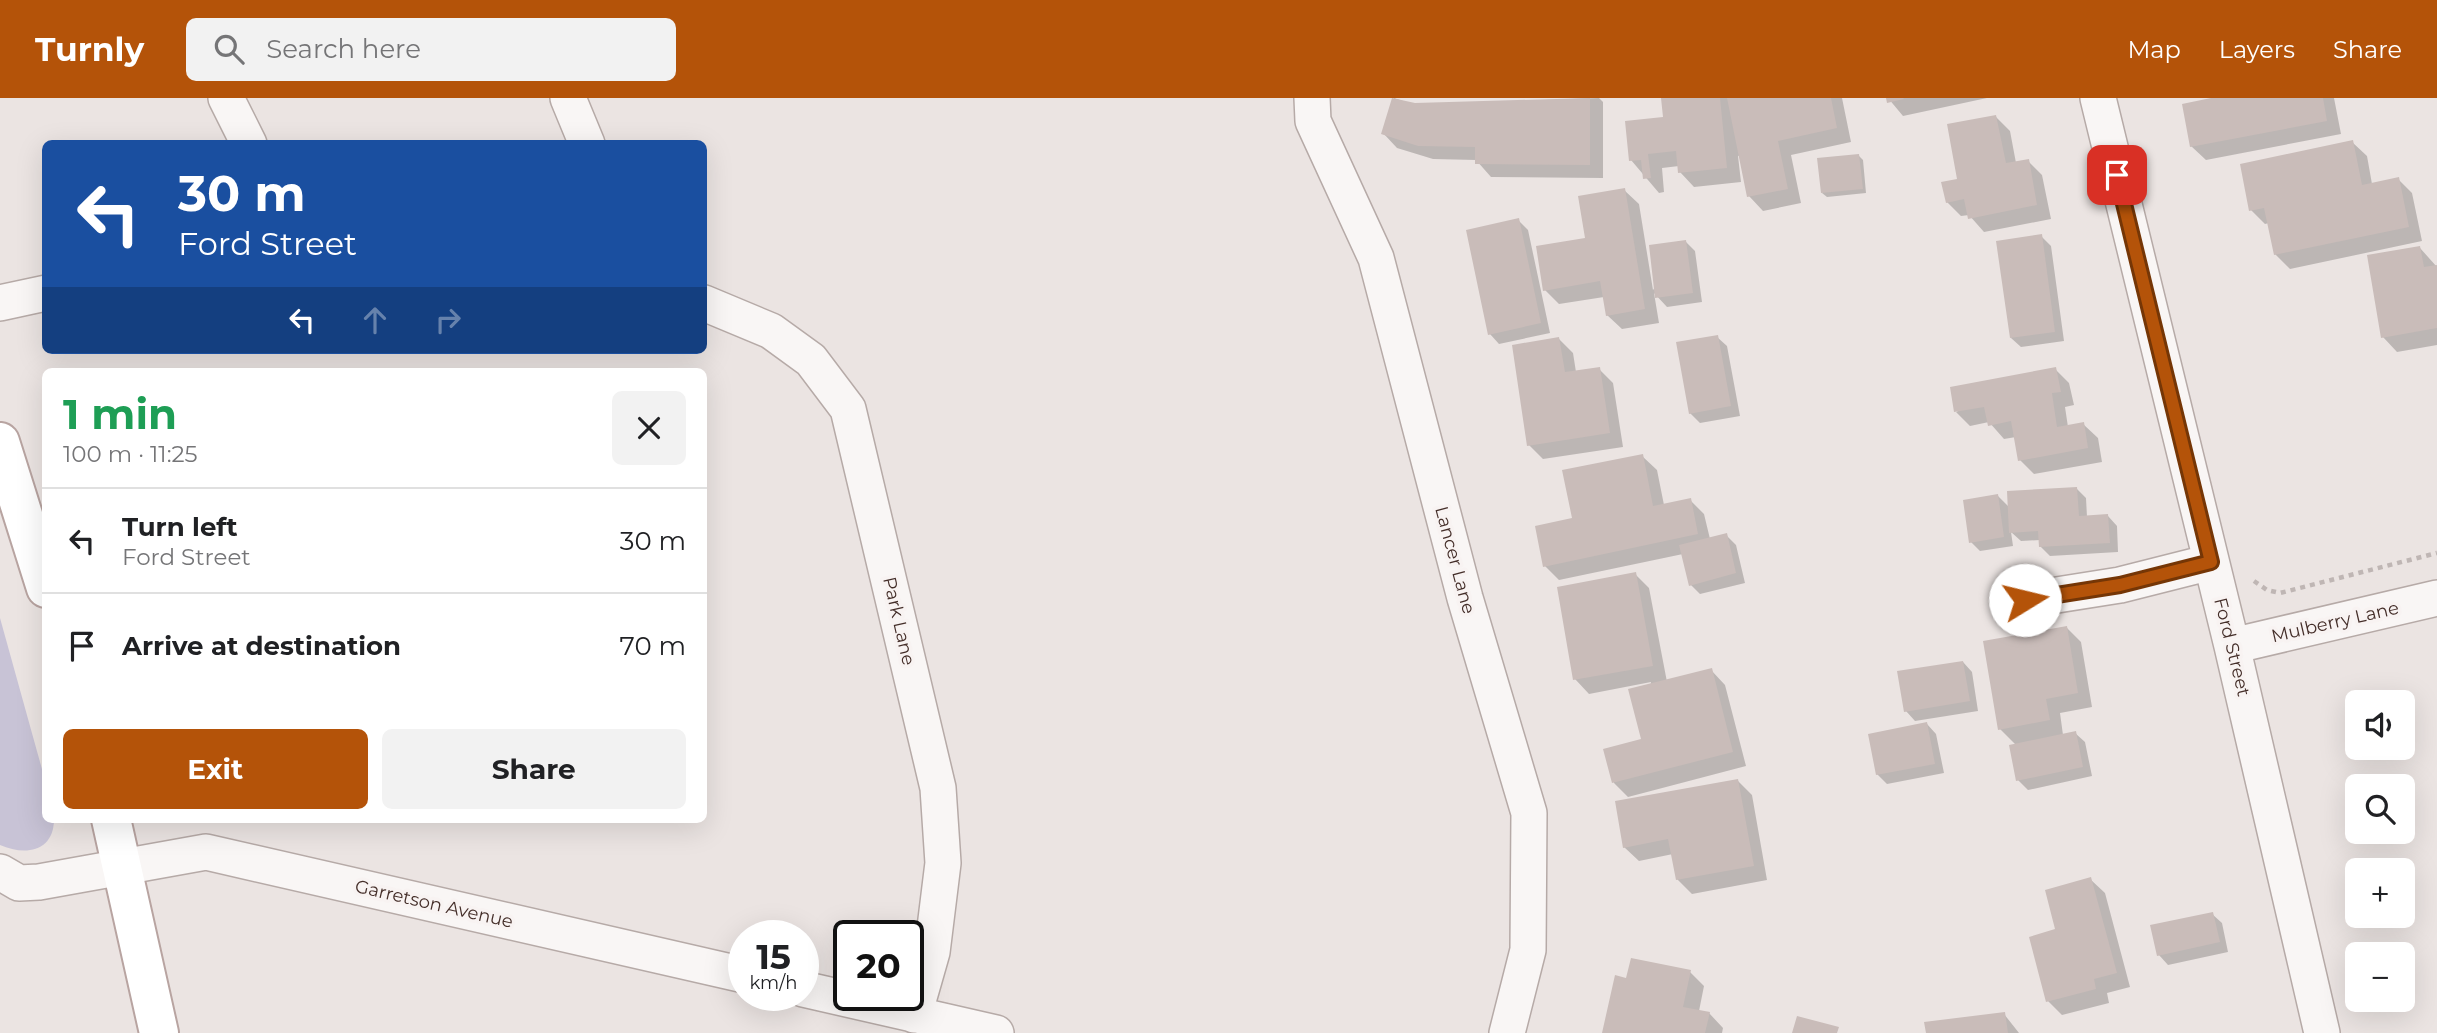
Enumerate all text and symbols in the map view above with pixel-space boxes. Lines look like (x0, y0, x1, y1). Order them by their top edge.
search box (186, 18, 676, 81)
text: Turnly (35, 29, 144, 69)
icon: search (210, 30, 248, 68)
text: Search here (266, 33, 421, 65)
text: Map (2127, 35, 2181, 64)
text: Layers (2219, 35, 2295, 64)
text: Share (2333, 35, 2402, 64)
pin (2087, 145, 2147, 205)
icon: arrive (2098, 156, 2136, 194)
text: 30 m (178, 164, 306, 223)
icon: left (63, 168, 154, 259)
text: Ford Street (178, 224, 357, 263)
icon: left (283, 301, 321, 339)
icon: ahead (356, 301, 394, 339)
icon: right (429, 301, 467, 339)
text: 1 min (63, 388, 177, 440)
button: close (612, 391, 686, 465)
text: 100 m · 11:25 (63, 440, 198, 468)
street label: Lancer Lane (1430, 504, 1480, 616)
text: Turn left (122, 511, 238, 543)
icon: left (63, 522, 101, 560)
text: 30 m (620, 525, 686, 557)
text: Ford Street (122, 543, 251, 571)
position arrow (1988, 563, 2062, 637)
street label: Park Lane (878, 575, 920, 667)
street label: Ford Street (2209, 595, 2255, 699)
street label: Mulberry Lane (2269, 597, 2401, 647)
icon: arrive (63, 627, 101, 665)
text: Arrive at destination (122, 630, 401, 662)
text: 70 m (620, 630, 686, 662)
map controls (2345, 690, 2415, 1012)
button: sound (2345, 690, 2415, 760)
button: Exit (63, 729, 368, 809)
button: Share (382, 729, 686, 809)
button: search (2345, 774, 2415, 844)
button: + (2345, 858, 2415, 928)
street label: Garretson Avenue (353, 875, 515, 933)
speed limit sign: 20 (833, 920, 924, 1011)
text: 15 (756, 935, 791, 978)
button: − (2345, 942, 2415, 1012)
text: km/h (749, 972, 798, 994)

